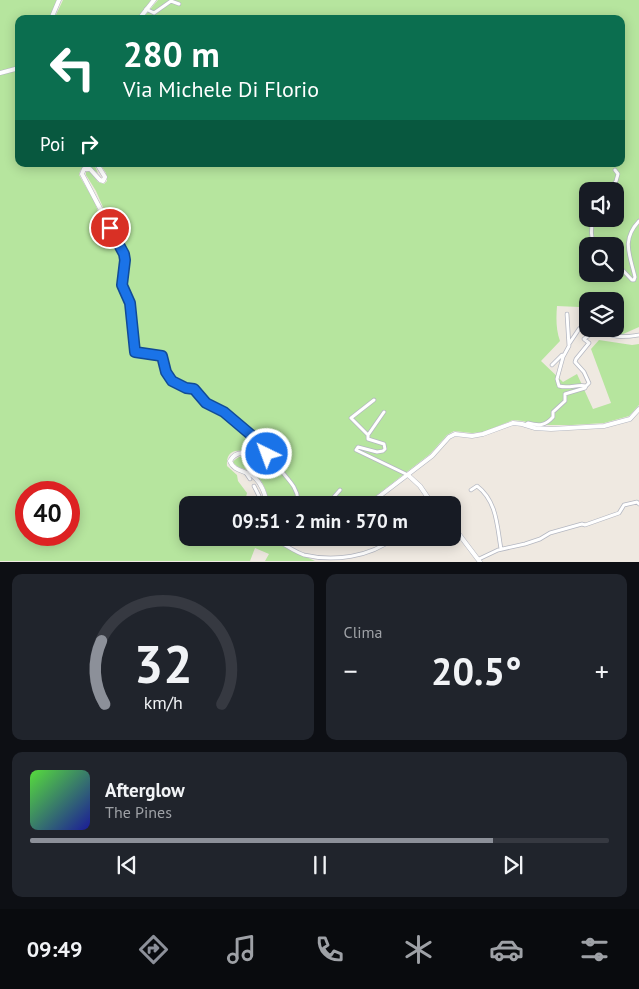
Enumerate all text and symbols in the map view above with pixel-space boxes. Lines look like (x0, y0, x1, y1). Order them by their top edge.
text: 280 m (123, 31, 220, 77)
icon: left (40, 35, 105, 100)
text: Via Michele Di Florio (123, 75, 319, 103)
icon: right (75, 130, 103, 158)
text: Poi (40, 132, 65, 156)
map controls (579, 182, 624, 337)
button: sound (579, 182, 624, 227)
pin (89, 207, 131, 249)
icon: arrive (96, 214, 124, 242)
button: search (579, 237, 624, 282)
button: layers (579, 292, 624, 337)
position arrow (240, 427, 292, 479)
speed limit sign: 40 (15, 481, 80, 546)
text: 09:51 · 2 min · 570 m (232, 509, 408, 533)
text: Clima (344, 622, 383, 642)
text: 32 (133, 630, 192, 697)
text: 20.5° (431, 646, 522, 695)
text: − (344, 652, 358, 689)
text: + (595, 652, 609, 689)
text: km/h (143, 691, 182, 714)
text: Afterglow (105, 778, 185, 802)
text: The Pines (105, 802, 172, 822)
icon: previous (113, 851, 141, 879)
icon: pause (306, 851, 334, 879)
icon: next (499, 851, 527, 879)
icon: directions (136, 932, 171, 967)
icon: music (224, 932, 259, 967)
icon: phone (312, 932, 347, 967)
icon: climate (401, 932, 436, 967)
icon: car (489, 932, 524, 967)
icon: filters (577, 932, 612, 967)
text: 09:49 (27, 935, 82, 963)

